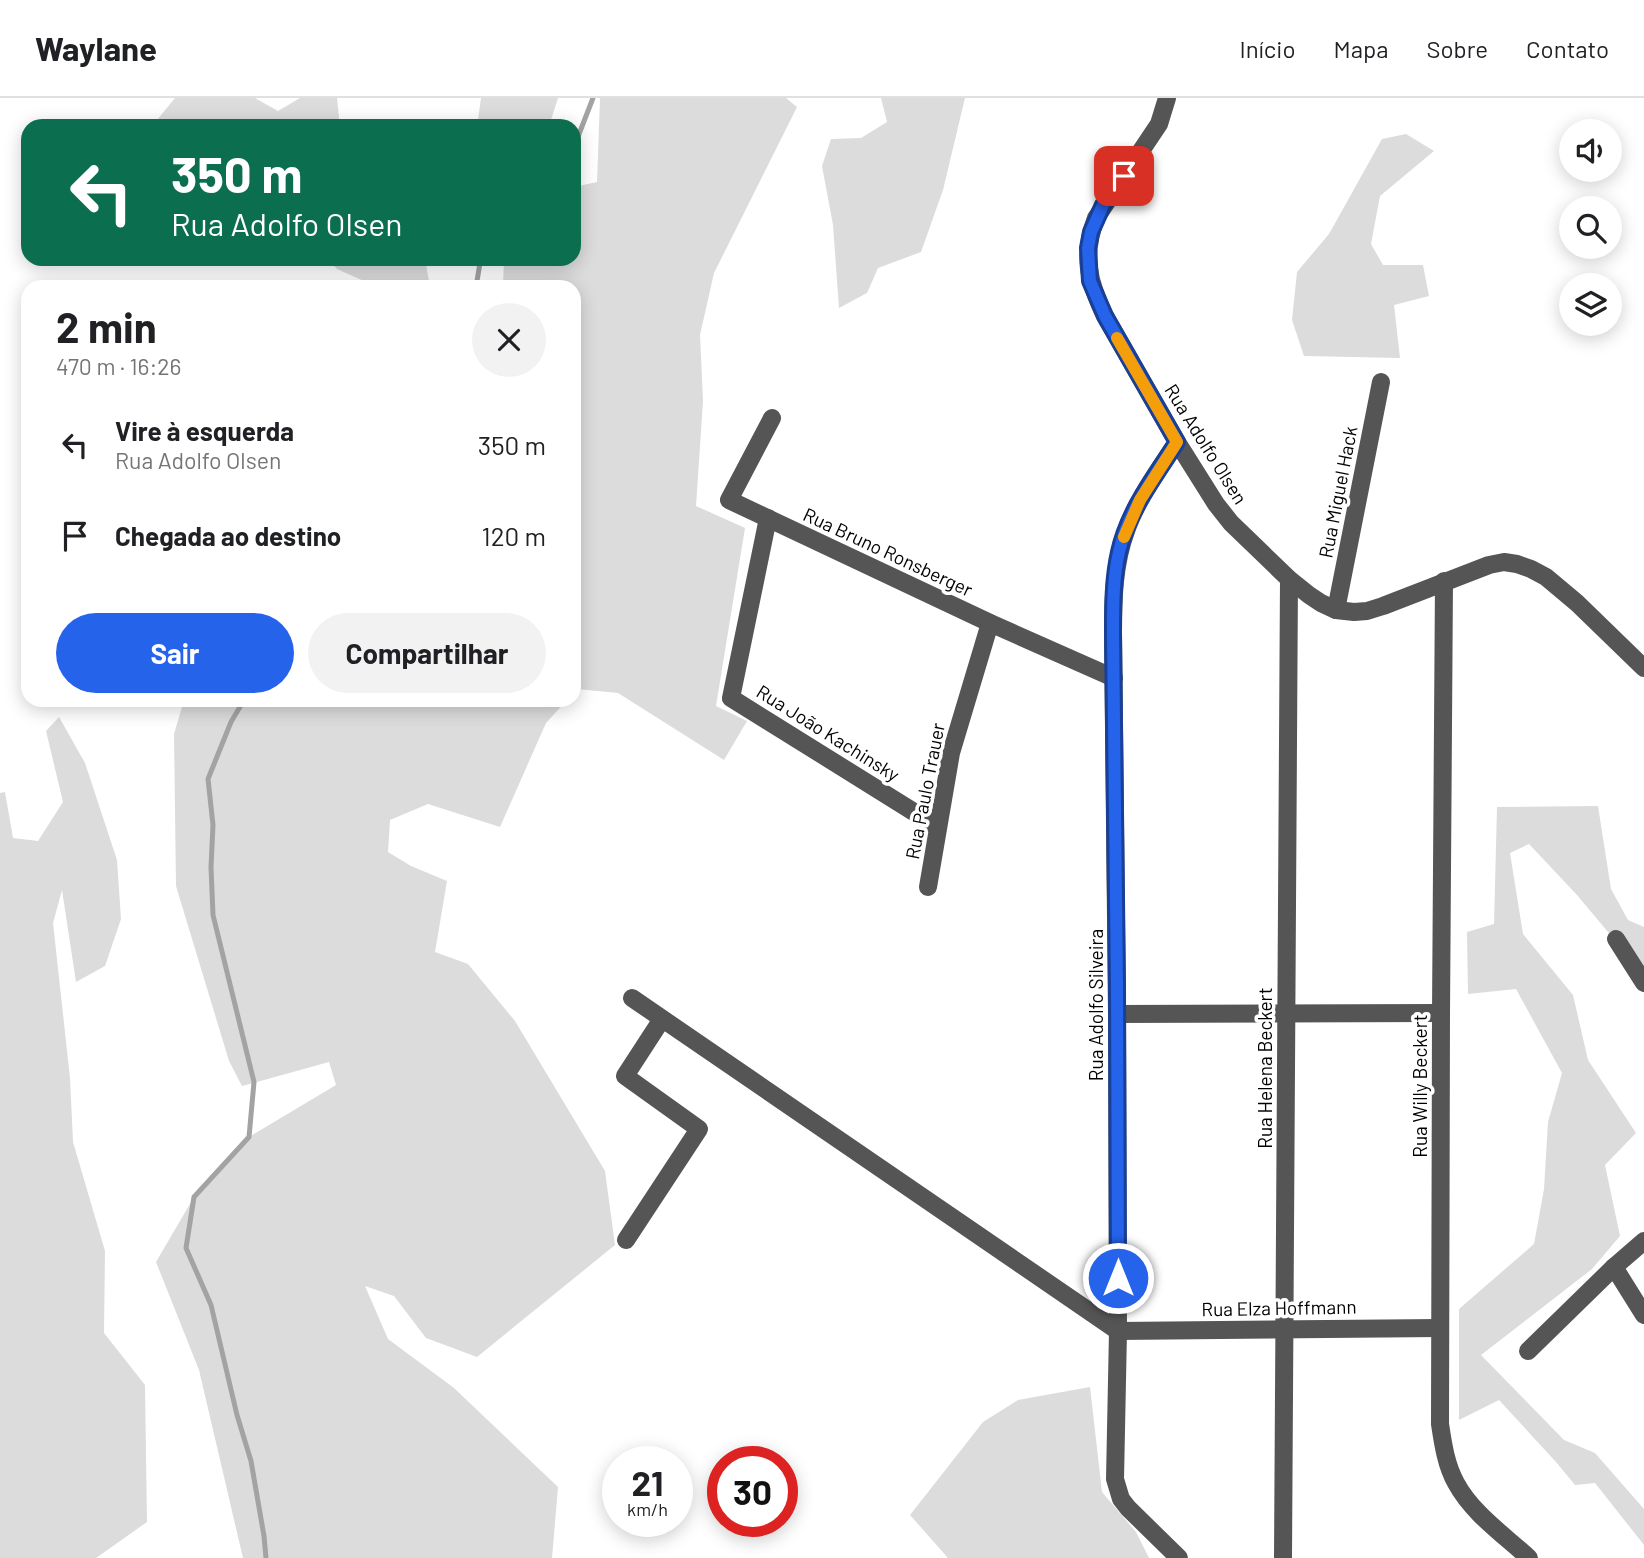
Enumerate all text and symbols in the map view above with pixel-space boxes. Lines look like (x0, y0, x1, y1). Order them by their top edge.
text: Waylane (35, 28, 157, 68)
text: Início (1240, 34, 1296, 63)
text: Mapa (1334, 34, 1388, 63)
text: Sobre (1426, 34, 1488, 63)
text: Contato (1526, 34, 1609, 63)
map controls (1559, 119, 1622, 336)
button: sound (1559, 119, 1622, 182)
text: 350 m (171, 144, 303, 203)
pin (1094, 146, 1154, 206)
icon: left (56, 147, 147, 238)
icon: arrive (1105, 157, 1143, 195)
button: search (1559, 196, 1622, 259)
text: Rua Adolfo Olsen (171, 204, 402, 242)
button: layers (1559, 273, 1622, 336)
text: 2 min (56, 301, 157, 351)
button: close (472, 303, 546, 377)
text: 470 m · 16:26 (56, 352, 181, 380)
street label: Rua Adolfo Olsen (1160, 379, 1253, 508)
text: Vire à esquerda (115, 415, 294, 446)
street label: Rua Miguel Hack (1313, 424, 1362, 560)
icon: left (56, 426, 94, 464)
text: 350 m (478, 429, 546, 460)
text: Rua Adolfo Olsen (115, 446, 281, 474)
street label: Rua Bruno Ronsberger (800, 502, 977, 601)
icon: arrive (56, 517, 94, 555)
text: Chegada ao destino (115, 520, 341, 551)
text: 120 m (482, 520, 546, 551)
button: Sair (56, 613, 294, 693)
button: Compartilhar (308, 613, 546, 693)
street label: Rua João Kachinsky (753, 679, 904, 786)
street label: Rua Paulo Trauer (900, 721, 949, 861)
street label: Rua Adolfo Silveira (1084, 929, 1107, 1081)
street label: Rua Helena Beckert (1253, 987, 1276, 1149)
street label: Rua Willy Beckert (1408, 1014, 1431, 1158)
position arrow (1081, 1241, 1155, 1315)
street label: Rua Elza Hoffmann (1201, 1295, 1357, 1320)
speed limit sign: 30 (707, 1446, 798, 1537)
text: 21 (632, 1461, 663, 1503)
text: km/h (627, 1498, 668, 1520)

